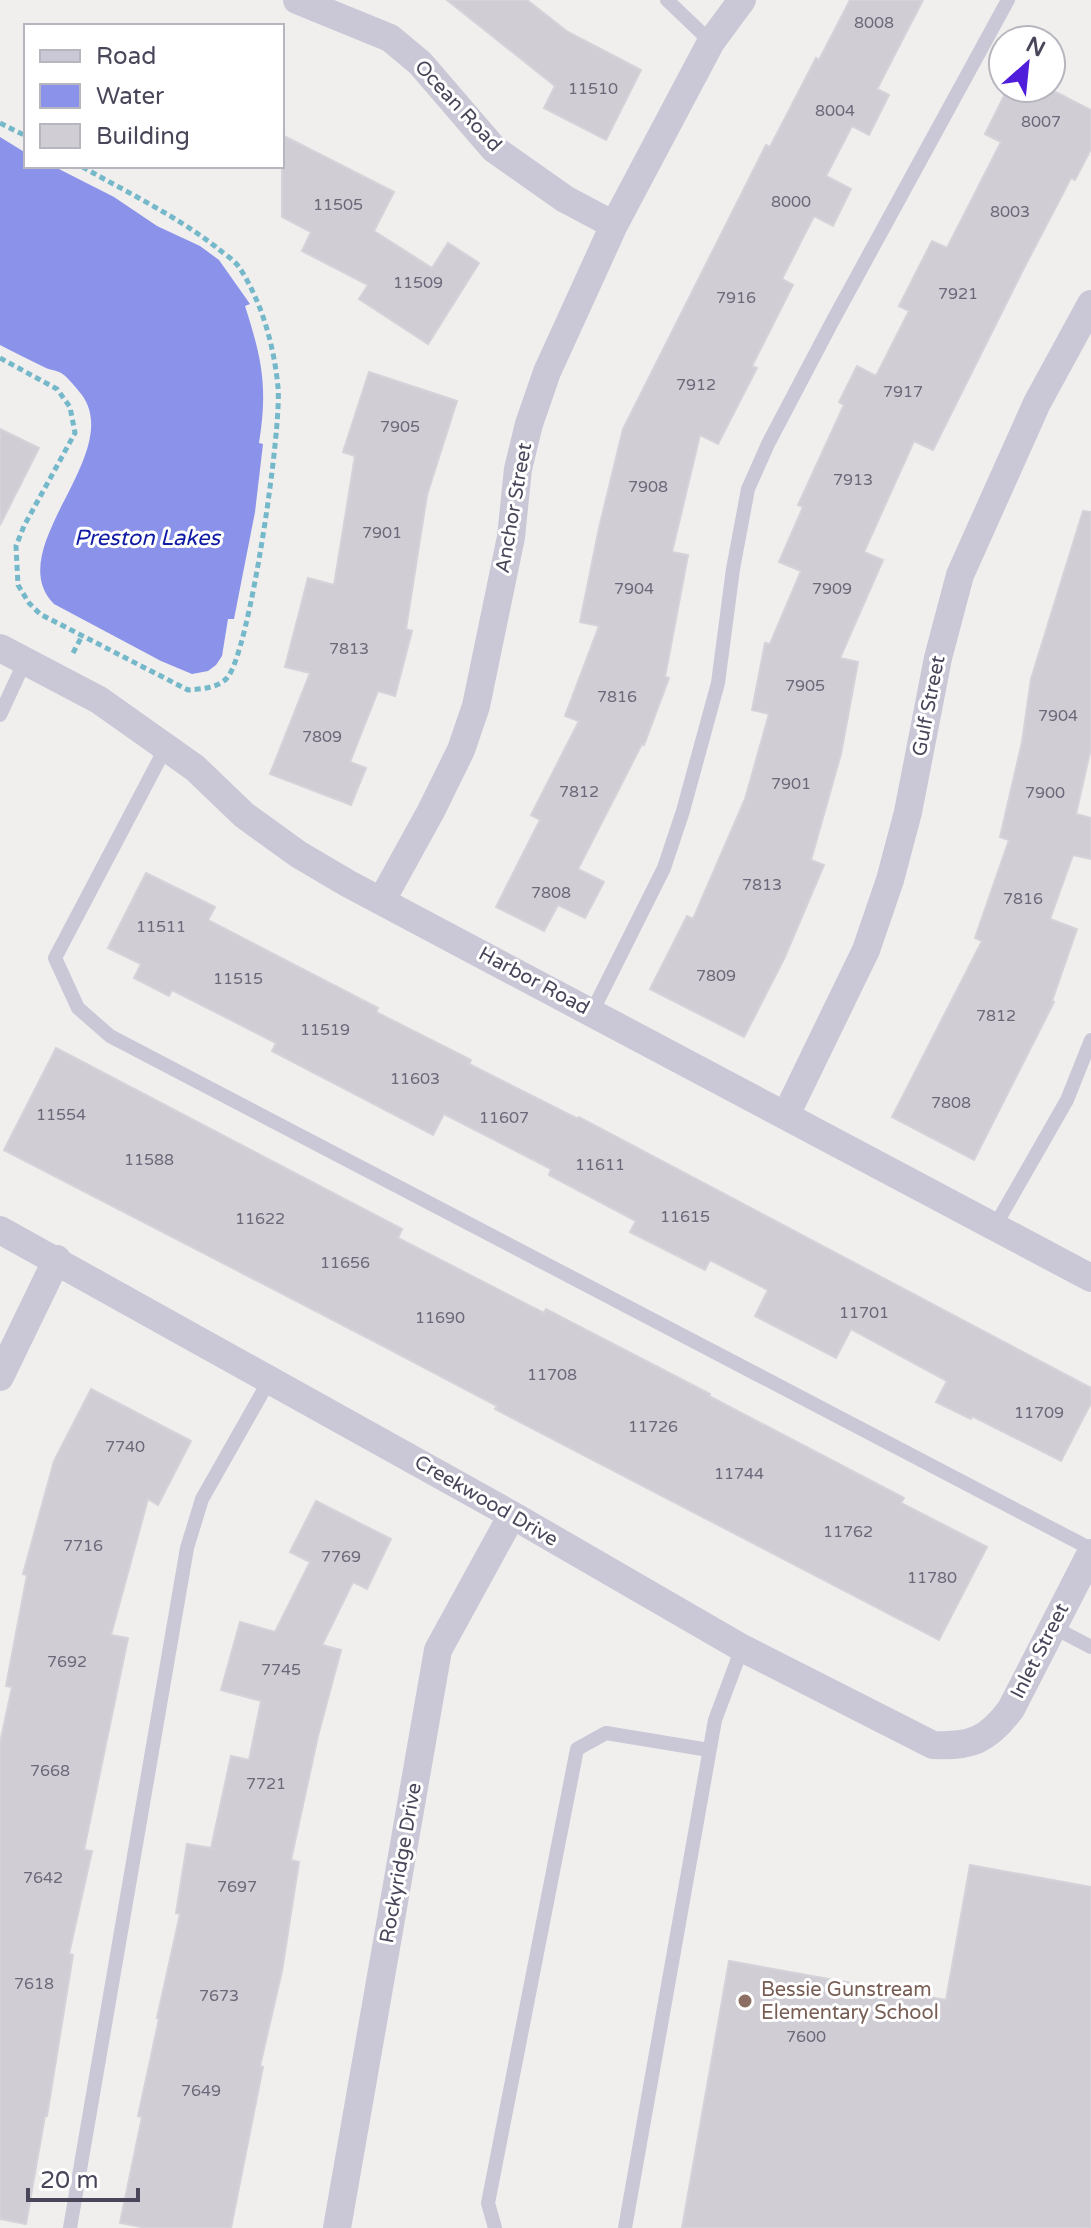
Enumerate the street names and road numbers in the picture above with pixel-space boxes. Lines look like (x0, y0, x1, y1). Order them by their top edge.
street label: Ocean Road (409, 55, 507, 157)
street label: Anchor Street (491, 441, 537, 575)
street label: Gulf Street (907, 653, 951, 759)
street label: Harbor Road (475, 942, 593, 1020)
street label: Creekwood Drive (410, 1450, 562, 1552)
street label: Inlet Street (1006, 1599, 1074, 1703)
street label: Rockyridge Drive (375, 1781, 427, 1945)

